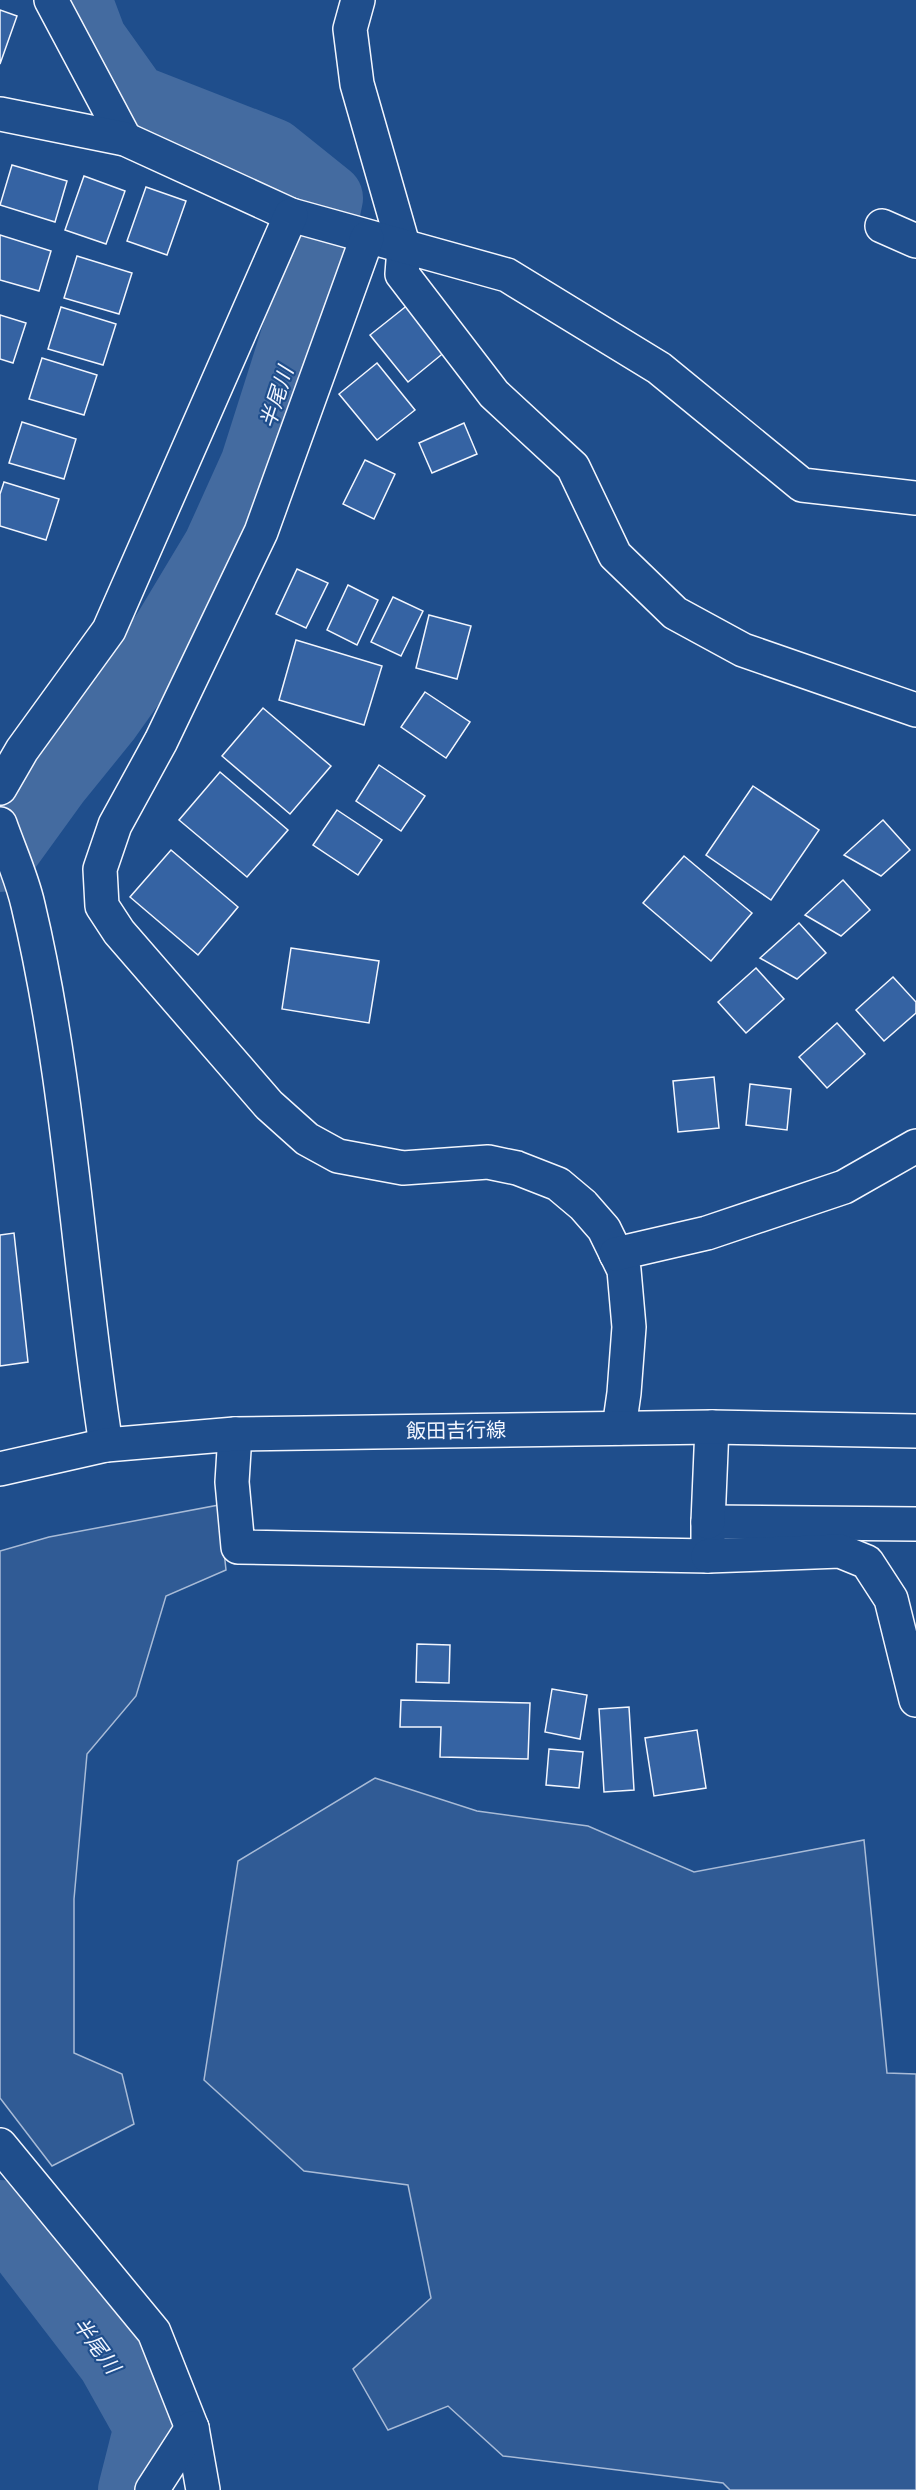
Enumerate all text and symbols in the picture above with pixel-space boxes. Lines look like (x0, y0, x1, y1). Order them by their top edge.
water label: 半尾川 (253, 361, 300, 431)
street label: 飯田吉行線 (406, 1416, 506, 1444)
water label: 半尾川 (67, 2311, 128, 2380)

